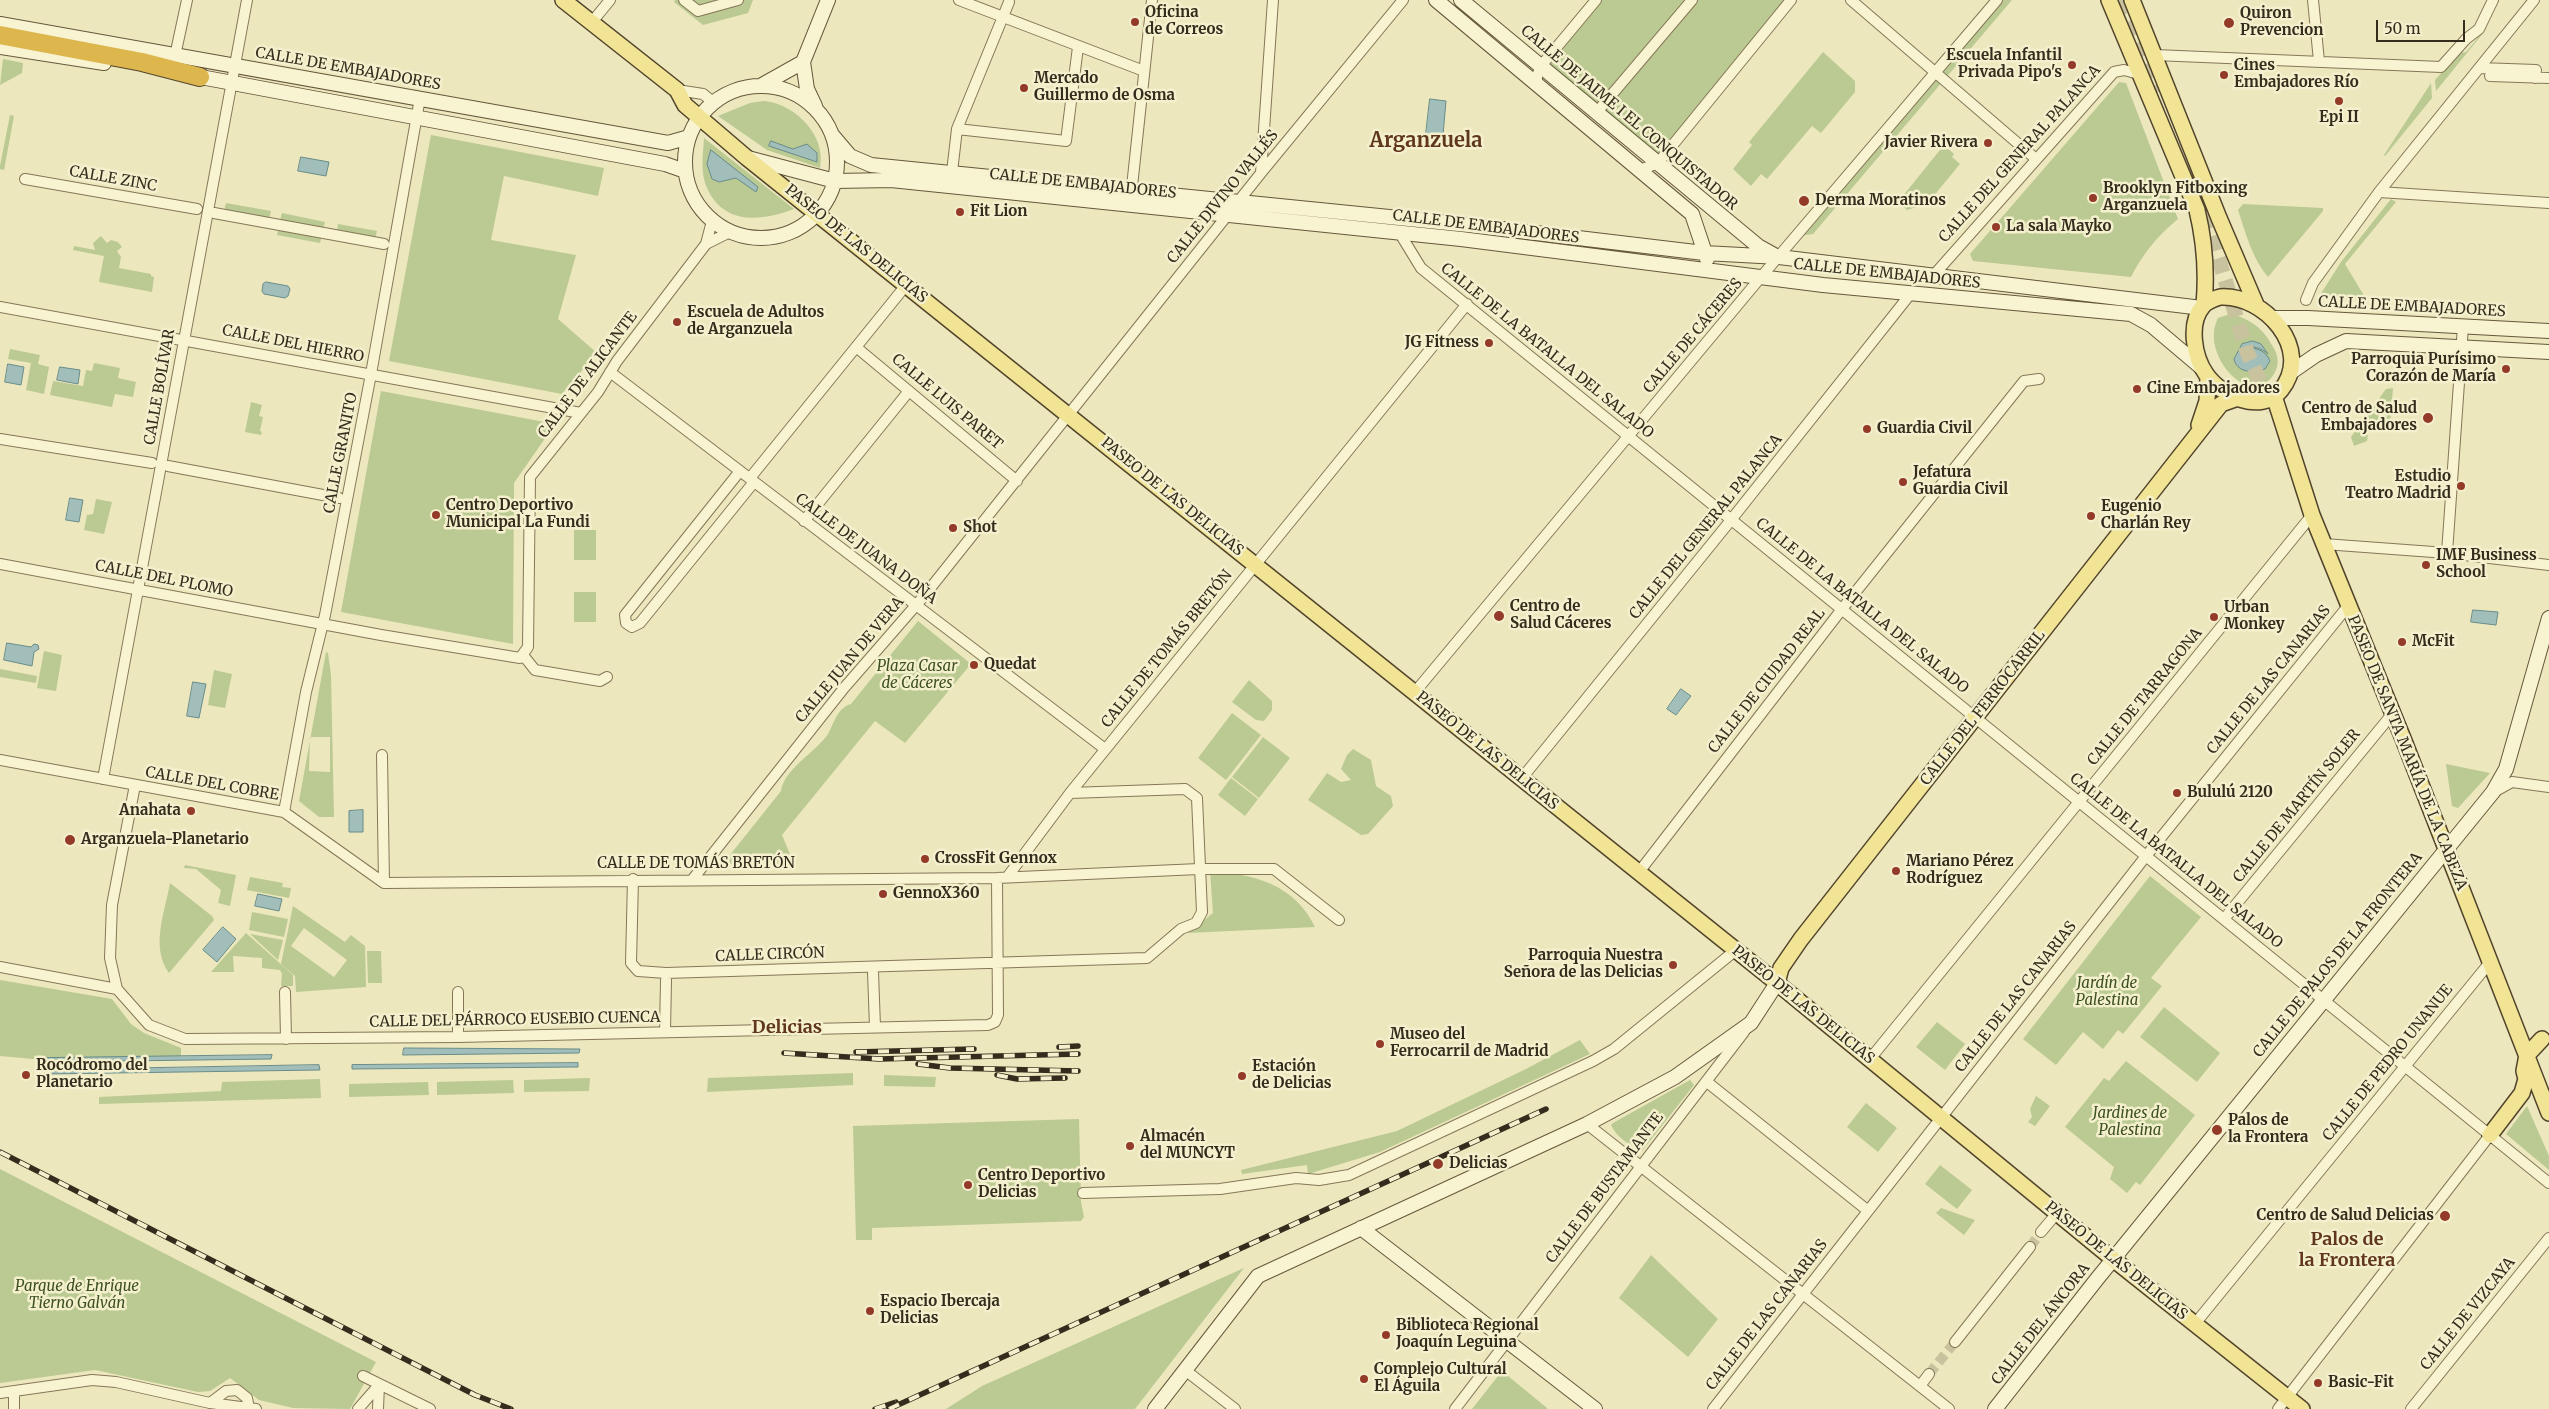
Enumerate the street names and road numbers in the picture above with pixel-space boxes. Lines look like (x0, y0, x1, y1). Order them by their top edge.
street label: CALLE DE JAIME I EL CONQUISTADOR (1517, 22, 1741, 214)
street label: CALLE DE EMBAJADORES (254, 44, 442, 94)
street label: CALLE DEL GENERAL PALANCA (1936, 62, 2104, 246)
street label: CALLE DIVINO VALLÉS (1164, 127, 1282, 267)
street label: CALLE ZINC (68, 162, 158, 196)
street label: CALLE DE EMBAJADORES (989, 165, 1177, 203)
street label: PASEO DE LAS DELICIAS (781, 181, 931, 307)
street label: CALLE DE EMBAJADORES (1392, 207, 1580, 247)
street label: CALLE DE EMBAJADORES (1793, 255, 1981, 293)
street label: CALLE DE LA BATALLA DEL SALADO (1437, 260, 1657, 442)
street label: CALLE DE CÁCERES (1640, 275, 1746, 397)
street label: CALLE DE EMBAJADORES (2318, 293, 2506, 321)
street label: CALLE DE ALICANTE (535, 308, 641, 442)
street label: CALLE DEL HIERRO (221, 321, 365, 367)
street label: CALLE BOLÍVAR (141, 328, 179, 446)
street label: CALLE LUIS PARET (888, 350, 1006, 454)
street label: CALLE GRANITO (320, 391, 362, 515)
street label: CALLE DEL GENERAL PALANCA (1626, 431, 1786, 623)
street label: PASEO DE LAS DELICIAS (1097, 434, 1247, 560)
street label: CALLE DE JUANA DOÑA (792, 490, 940, 608)
street label: CALLE DE LA BATALLA DEL SALADO (1752, 515, 1972, 697)
street label: CALLE DEL PLOMO (94, 557, 234, 601)
street label: CALLE DE TOMÁS BRETÓN (1098, 567, 1236, 731)
street label: CALLE JUAN DE VERA (792, 593, 908, 727)
street label: CALLE DE LAS CANARIAS (2203, 602, 2335, 758)
street label: CALLE DE CIUDAD REAL (1705, 605, 1829, 757)
street label: PASEO DE SANTA MARÍA DE LA CABEZA (2343, 613, 2471, 893)
street label: CALLE DE TARRAGONA (2084, 625, 2206, 769)
street label: CALLE DEL FERROCARRIL (1917, 627, 2049, 789)
street label: PASEO DE LAS DELICIAS (1412, 688, 1562, 814)
street label: CALLE DE MARTÍN SOLER (2230, 726, 2364, 886)
street label: CALLE DEL COBRE (144, 763, 280, 805)
street label: CALLE DE LA BATALLA DEL SALADO (2066, 770, 2286, 952)
street label: CALLE DE PALOS DE LA FRONTERA (2250, 849, 2426, 1061)
street label: CALLE DE TOMÁS BRETÓN (597, 855, 795, 873)
street label: CALLE DE LAS CANARIAS (1952, 918, 2080, 1076)
street label: PASEO DE LAS DELICIAS (1728, 942, 1878, 1068)
street label: CALLE CIRCÓN (715, 944, 825, 966)
street label: CALLE DE PEDRO UNANUE (2319, 981, 2457, 1145)
street label: CALLE DEL PÁRROCO EUSEBIO CUENCA (369, 1008, 661, 1032)
street label: CALLE DE BUSTAMANTE (1542, 1109, 1668, 1267)
street label: PASEO DE LAS DELICIAS (2041, 1198, 2191, 1324)
street label: CALLE DE LAS CANARIAS (1703, 1236, 1831, 1394)
street label: CALLE DE VIZCAYA (2417, 1254, 2519, 1374)
street label: CALLE DEL ÁNCORA (1988, 1260, 2094, 1388)

